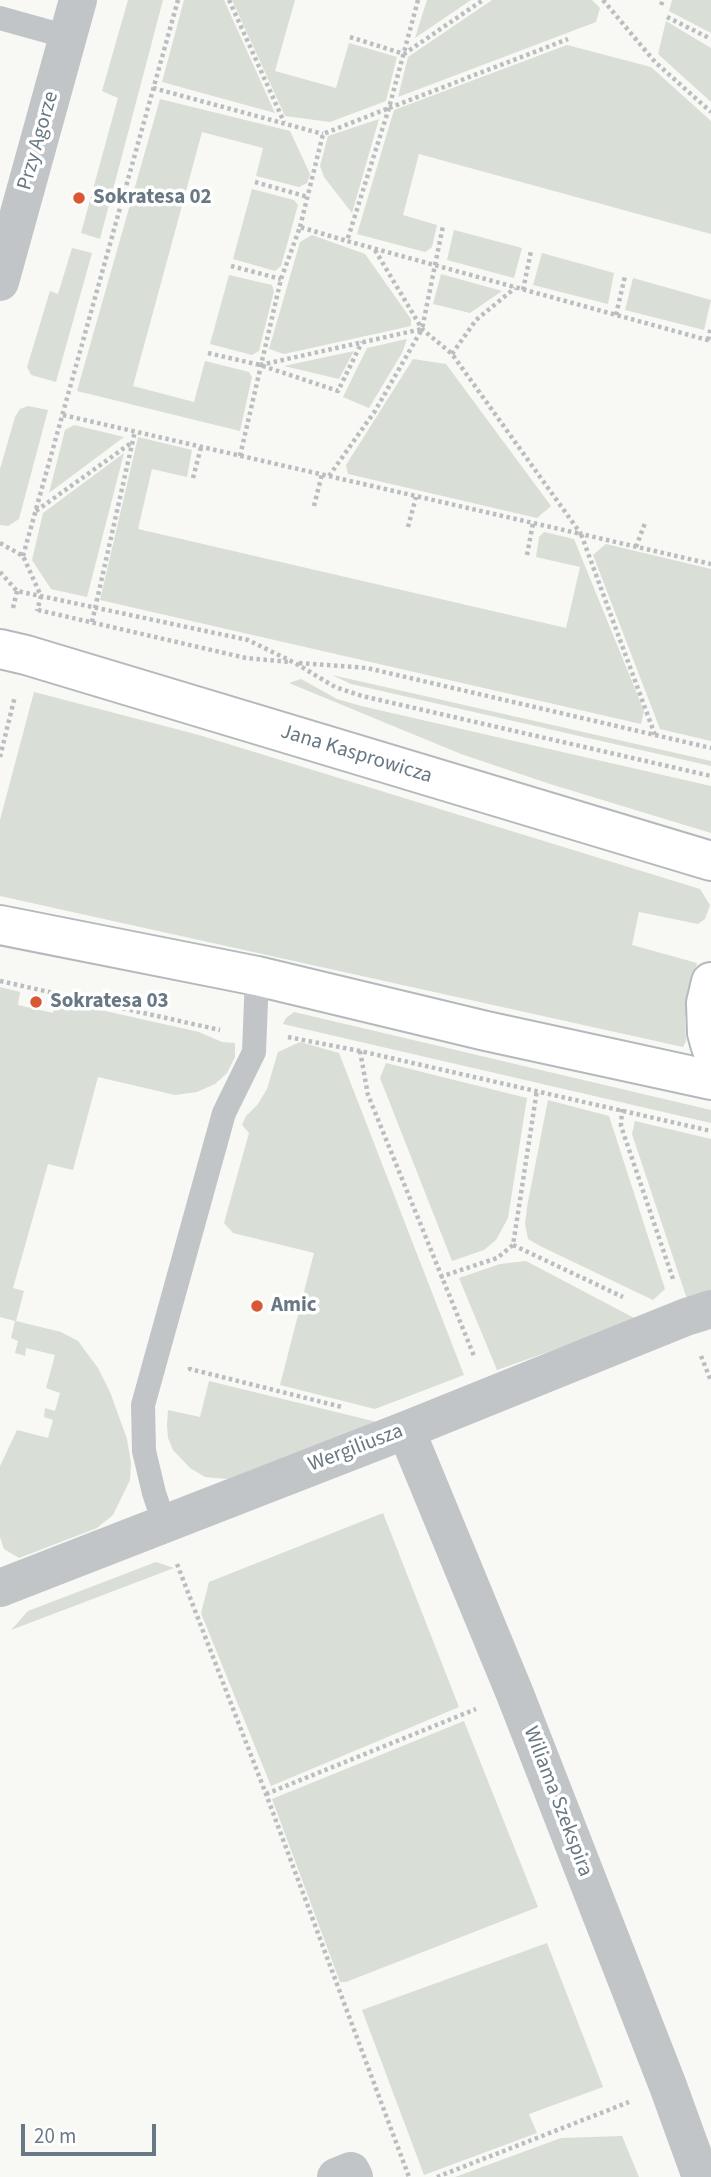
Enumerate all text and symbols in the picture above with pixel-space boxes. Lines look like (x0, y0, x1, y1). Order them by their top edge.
street label: Przy Agorze (13, 89, 65, 193)
place label: Sokratesa 02 (93, 185, 212, 211)
marker: Sokratesa 02 (71, 190, 87, 206)
street label: Jana Kasprowicza (277, 720, 435, 790)
place label: Sokratesa 03 (50, 989, 169, 1015)
marker: Sokratesa 03 (28, 994, 44, 1010)
place label: Amic (271, 1293, 317, 1319)
marker: Amic (249, 1298, 265, 1314)
street label: Wergiliusza (305, 1419, 407, 1479)
street label: Wiliama Szekspira (517, 1723, 597, 1881)
scale bar (24, 2110, 159, 2154)
text: 20 m (34, 2121, 76, 2151)

